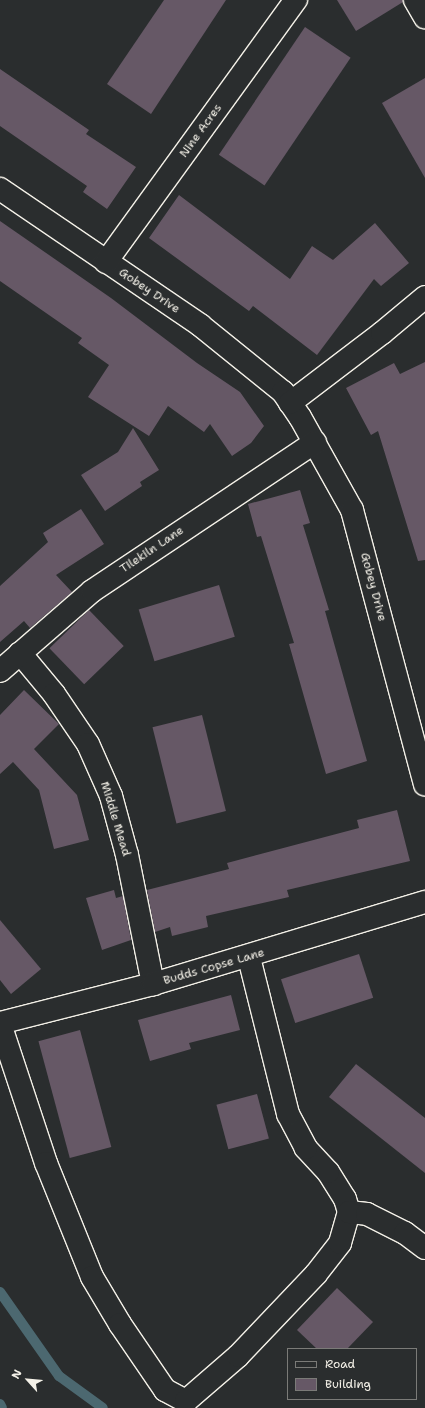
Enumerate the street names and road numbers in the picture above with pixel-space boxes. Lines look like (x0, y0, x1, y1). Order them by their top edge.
street label: Nine Acres (177, 101, 225, 161)
street label: Gobey Drive (116, 265, 182, 317)
street label: Tilekiln Lane (117, 523, 187, 577)
street label: Gobey Drive (357, 551, 389, 623)
street label: Middle Mead (97, 780, 133, 858)
street label: Budds Copse Lane (162, 946, 266, 988)

